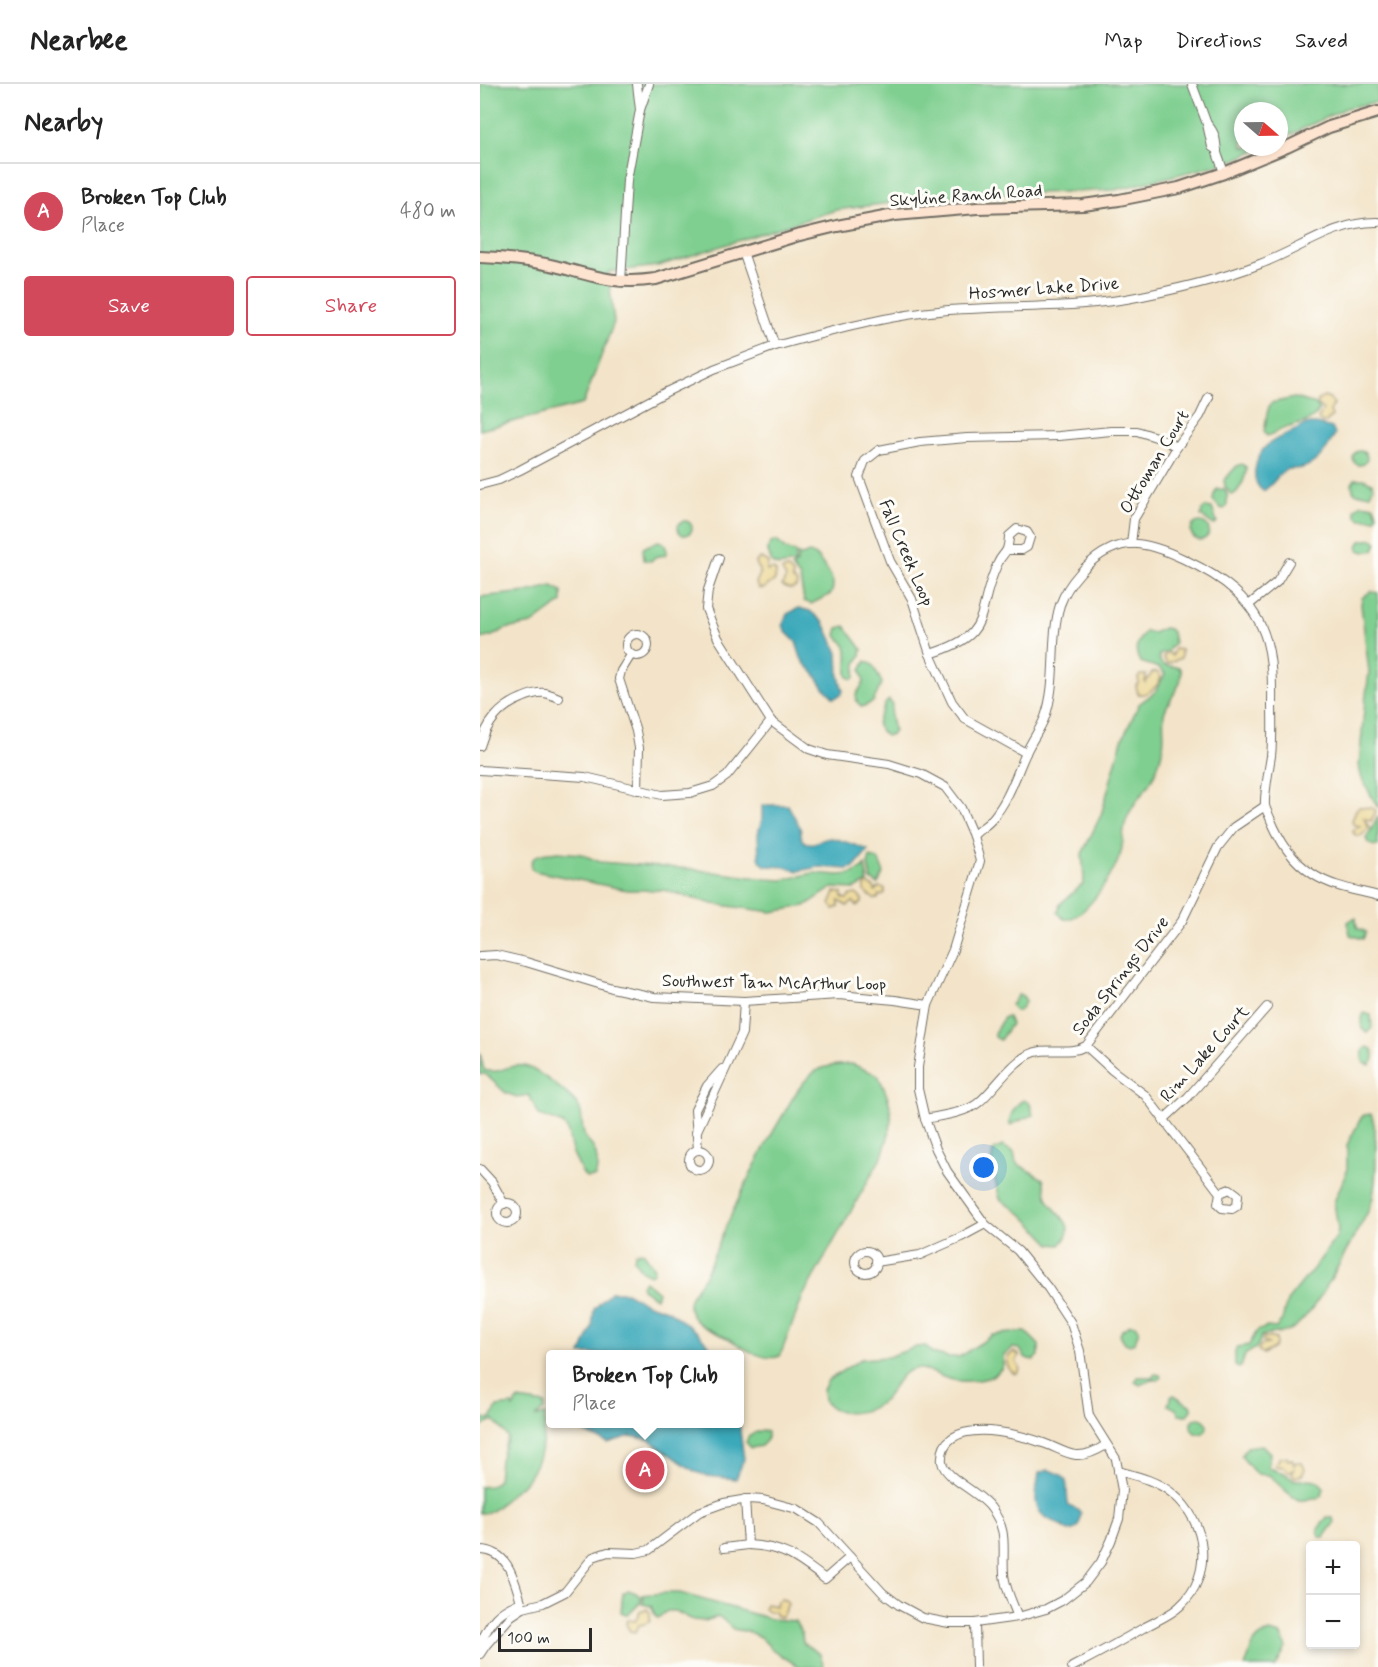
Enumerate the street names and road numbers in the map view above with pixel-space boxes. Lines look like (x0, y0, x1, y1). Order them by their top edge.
street label: Skyline Ranch Road (889, 179, 1043, 213)
street label: Hosmer Lake Drive (968, 272, 1120, 306)
street label: Ottoman Court (1115, 405, 1196, 518)
street label: Fall Creek Loop (873, 496, 939, 610)
street label: Soda Springs Drive (1067, 911, 1175, 1041)
street label: Southwest Tam McArthur Loop (662, 969, 886, 997)
street label: Rim Lake Court (1155, 1000, 1255, 1108)

